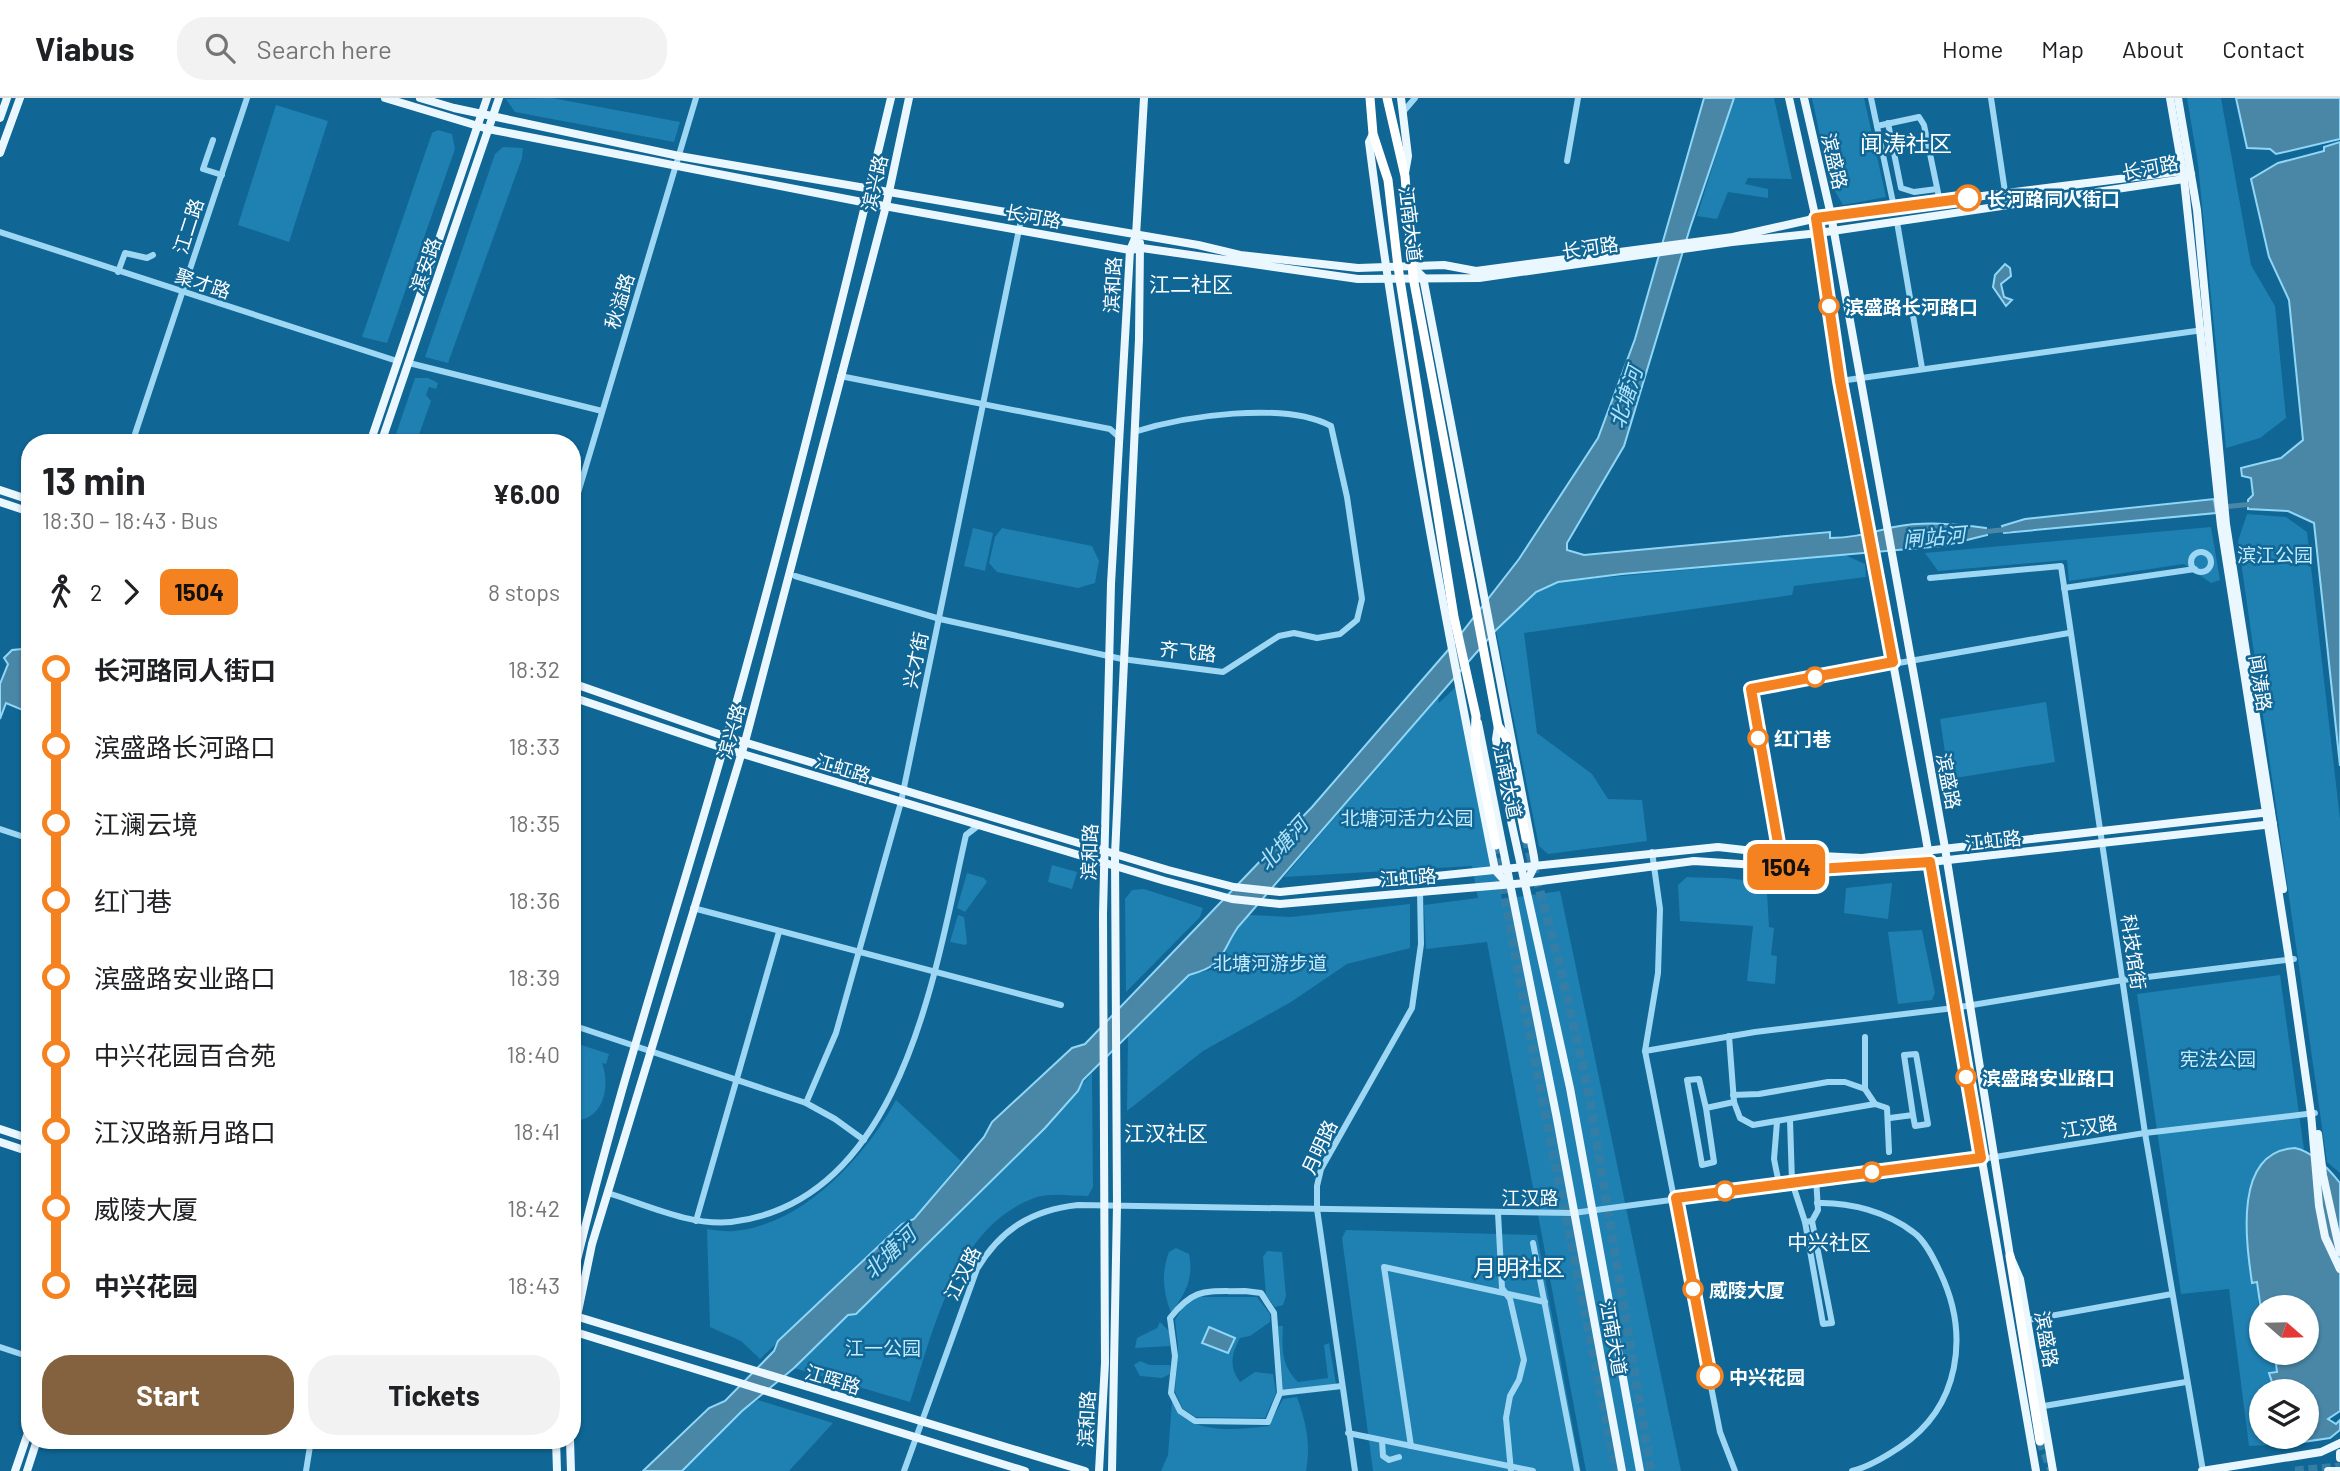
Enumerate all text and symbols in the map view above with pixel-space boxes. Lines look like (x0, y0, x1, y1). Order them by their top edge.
search box (177, 17, 667, 80)
text: Viabus (35, 28, 135, 68)
icon: search (201, 29, 239, 67)
text: Search here (257, 33, 392, 64)
text: Home (1942, 34, 2003, 63)
text: Map (2041, 34, 2084, 63)
text: About (2122, 34, 2184, 63)
text: Contact (2222, 34, 2305, 63)
district label: 闻涛社区 (1860, 129, 1952, 157)
street label: 滨盛路 (1817, 131, 1853, 191)
street label: 长河路 (2120, 150, 2180, 184)
street label: 滨兴路 (856, 153, 892, 213)
street label: 江南大道 (1395, 185, 1427, 263)
marker: 长河路同人街口 (1955, 185, 1981, 211)
place label: 长河路同人街口 (1987, 187, 2120, 210)
street label: 江二路 (168, 195, 208, 257)
street label: 长河路 (1003, 200, 1063, 232)
street label: 长河路 (1560, 232, 1620, 262)
street label: 滨安路 (405, 234, 445, 296)
street label: 滨和路 (1099, 256, 1125, 314)
street label: 聚才路 (172, 263, 234, 303)
street label: 秋溢路 (600, 270, 638, 332)
district label: 江二社区 (1149, 271, 1233, 296)
place label: 滨盛路长河路口 (1845, 295, 1978, 318)
marker: 滨盛路长河路口 (1819, 296, 1839, 316)
water label: 北塘河 (1603, 359, 1648, 431)
text: 13 min (42, 457, 146, 503)
text: ¥6.00 (492, 478, 560, 509)
text: 18:30 – 18:43 · Bus (42, 506, 218, 534)
water label: 闸站河 (1902, 520, 1970, 551)
park label: 滨江公园 (2237, 543, 2313, 566)
icon: walk (42, 573, 80, 611)
icon: forward (112, 573, 150, 611)
text: 1504 (174, 577, 224, 606)
text: 2 (90, 578, 102, 606)
text: 8 stops (488, 578, 560, 606)
street label: 兴才街 (898, 630, 932, 690)
street label: 齐飞路 (1158, 637, 1218, 665)
street label: 闻涛路 (2245, 653, 2277, 713)
text: 长河路同人街口 (94, 654, 276, 685)
text: 18:32 (508, 655, 560, 683)
unlabelled marker (1805, 667, 1825, 687)
street label: 滨兴路 (712, 700, 750, 762)
place label: 红门巷 (1774, 727, 1832, 750)
marker: 红门巷 (1748, 728, 1768, 748)
text: 滨盛路长河路口 (94, 731, 276, 762)
text: 18:33 (508, 732, 560, 760)
street label: 江南大道 (1489, 741, 1527, 821)
street label: 江虹路 (812, 749, 874, 787)
street label: 滨盛路 (1932, 751, 1966, 811)
park label: 北塘河活力公园 (1340, 806, 1474, 829)
text: 江澜云境 (94, 808, 198, 839)
water label: 北塘河 (1252, 808, 1315, 875)
text: 18:35 (509, 809, 560, 837)
street label: 滨和路 (1077, 823, 1101, 881)
street label: 江虹路 (1963, 826, 2023, 854)
line badge: 1504 (1737, 844, 1835, 890)
text: 1504 (1761, 852, 1811, 881)
street label: 江虹路 (1379, 864, 1437, 890)
text: 红门巷 (94, 885, 172, 916)
text: 18:36 (508, 886, 560, 914)
street label: 科技馆街 (2117, 913, 2151, 991)
park label: 北塘河游步道 (1213, 951, 1327, 974)
text: 滨盛路安业路口 (94, 962, 276, 993)
text: 18:39 (508, 963, 560, 991)
text: 中兴花园百合苑 (94, 1039, 276, 1070)
text: 18:40 (507, 1040, 560, 1068)
park label: 宪法公园 (2180, 1047, 2256, 1070)
place label: 滨盛路安业路口 (1982, 1066, 2115, 1089)
marker: 滨盛路安业路口 (1956, 1067, 1976, 1087)
street label: 江汉路 (2059, 1110, 2119, 1142)
text: 江汉路新月路口 (94, 1116, 276, 1147)
street label: 月明路 (1297, 1116, 1341, 1178)
text: 18:41 (514, 1117, 560, 1145)
district label: 江汉社区 (1124, 1120, 1208, 1145)
unlabelled marker (1862, 1162, 1882, 1182)
unlabelled marker (1715, 1181, 1735, 1201)
street label: 江汉路 (1501, 1186, 1559, 1209)
text: 威陵大厦 (94, 1193, 198, 1224)
text: 18:42 (507, 1194, 560, 1222)
water label: 北塘河 (858, 1218, 923, 1283)
district label: 中兴社区 (1787, 1229, 1871, 1254)
street label: 江汉路 (939, 1242, 985, 1304)
district label: 月明社区 (1473, 1253, 1565, 1281)
text: 中兴花园 (94, 1270, 198, 1301)
text: 18:43 (508, 1271, 560, 1299)
place label: 威陵大厦 (1709, 1278, 1785, 1301)
marker: 威陵大厦 (1683, 1279, 1703, 1299)
north arrow (2249, 1295, 2319, 1365)
map controls (2249, 1295, 2319, 1449)
street label: 江南大道 (1596, 1299, 1632, 1377)
street label: 滨盛路 (2031, 1309, 2063, 1369)
park label: 江一公园 (845, 1336, 921, 1359)
button: Start (42, 1355, 294, 1435)
button: Tickets (308, 1355, 560, 1435)
street label: 江晖路 (802, 1360, 864, 1398)
marker: 中兴花园 (1697, 1363, 1723, 1389)
place label: 中兴花园 (1729, 1365, 1805, 1388)
button: layers (2249, 1379, 2319, 1449)
street label: 滨和路 (1073, 1390, 1099, 1448)

